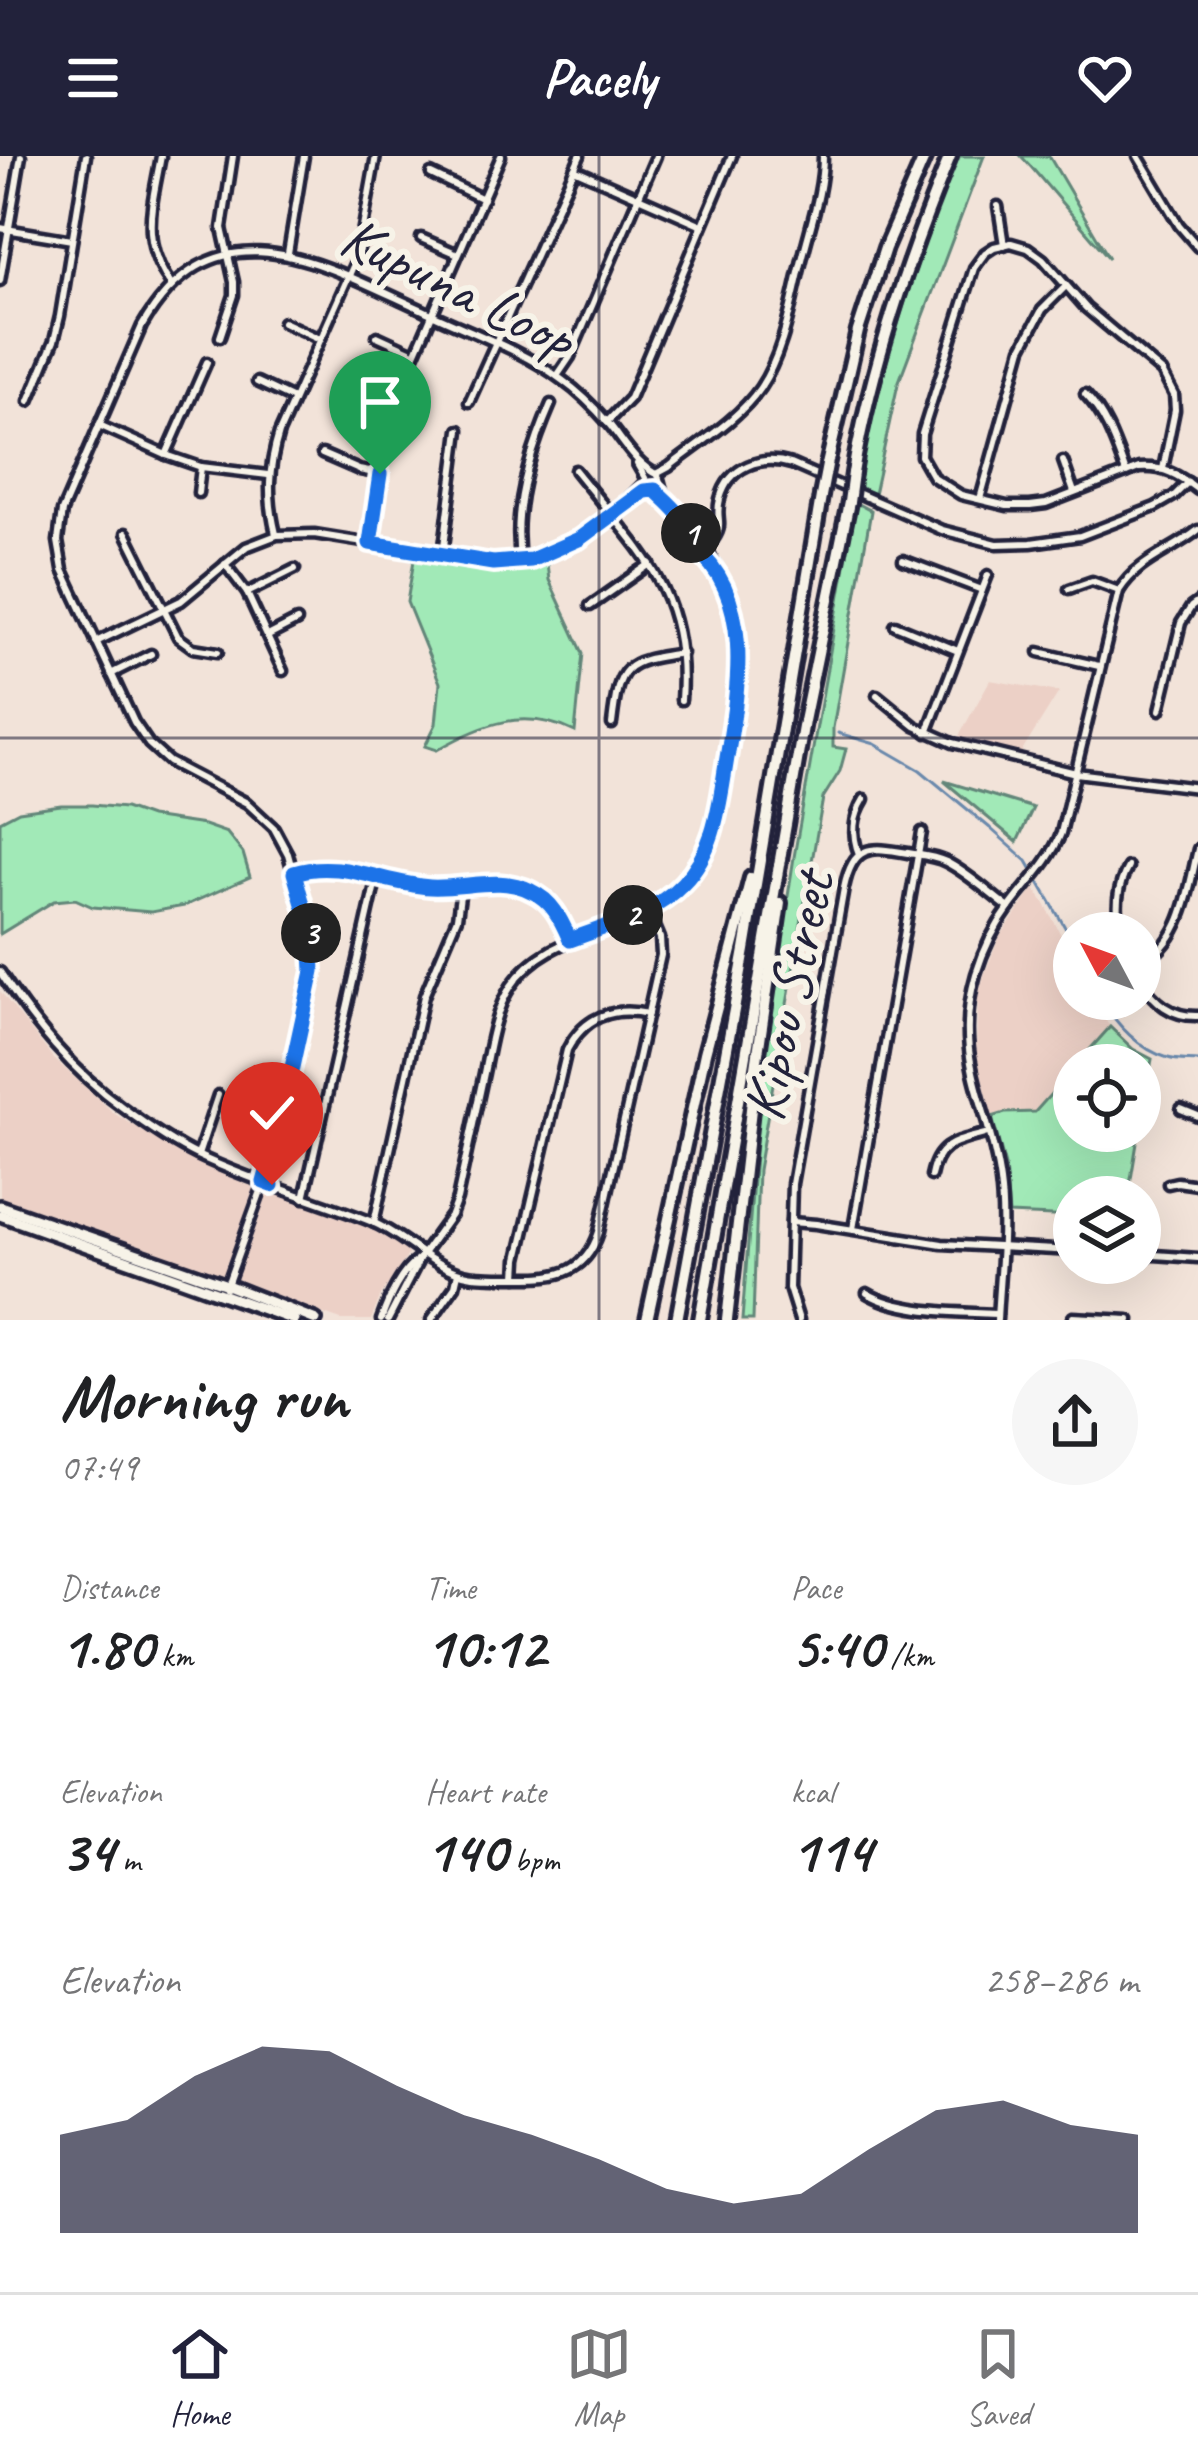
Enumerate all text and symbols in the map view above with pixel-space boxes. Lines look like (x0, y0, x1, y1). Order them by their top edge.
text: Pacely (543, 44, 655, 112)
icon: menu (60, 45, 126, 111)
icon: heart (1072, 45, 1138, 111)
street label: Kupuna Loop (329, 198, 590, 377)
pin (329, 351, 431, 474)
icon: arrive (347, 369, 413, 435)
pin: 1 (661, 503, 721, 563)
text: 1 (684, 512, 698, 554)
street label: Kipou Street (725, 860, 852, 1127)
pin: 2 (603, 885, 663, 945)
text: 2 (626, 894, 640, 936)
pin: 3 (281, 903, 341, 963)
text: 3 (304, 912, 318, 954)
north arrow (1053, 912, 1161, 1020)
map controls (1053, 912, 1161, 1284)
button: locate (1053, 1044, 1161, 1152)
pin (221, 1062, 323, 1185)
icon: check (239, 1080, 305, 1146)
button: layers (1053, 1176, 1161, 1284)
text: Morning run (60, 1356, 348, 1439)
button: share (1012, 1359, 1138, 1485)
text: 07:49 (60, 1443, 138, 1492)
text: Distance (60, 1567, 158, 1609)
text: Time (425, 1567, 476, 1609)
text: Pace (791, 1567, 842, 1609)
text: 1.80 (60, 1609, 153, 1685)
text: 10:12 (425, 1609, 545, 1685)
text: 5:40 (791, 1609, 883, 1685)
text: km (153, 1635, 193, 1677)
text: /km (883, 1635, 934, 1677)
text: Elevation (60, 1771, 162, 1813)
text: Heart rate (425, 1771, 546, 1813)
text: kcal (791, 1771, 834, 1813)
text: 34 (60, 1813, 114, 1889)
text: 140 (425, 1813, 506, 1889)
text: 114 (791, 1813, 872, 1889)
text: m (114, 1839, 140, 1881)
text: bpm (506, 1839, 560, 1881)
text: Elevation (60, 1956, 180, 2005)
text: 258–286 m (984, 1956, 1138, 2005)
tab: Home (167, 2321, 233, 2435)
tab: Map (566, 2321, 632, 2435)
tab: Saved (965, 2321, 1031, 2435)

